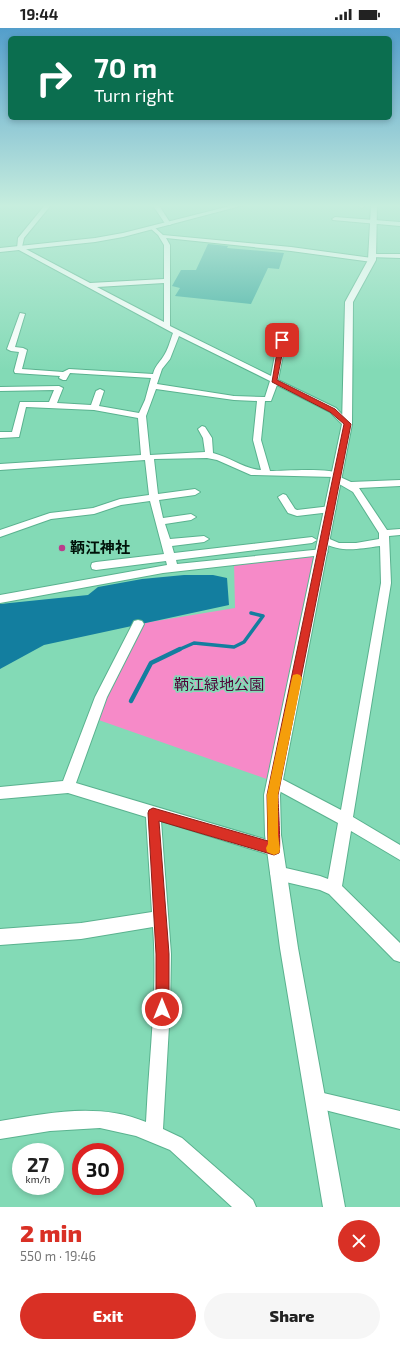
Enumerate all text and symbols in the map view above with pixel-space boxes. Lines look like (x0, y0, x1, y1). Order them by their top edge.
text: 19:44 (20, 5, 58, 23)
text: 70 m (94, 50, 157, 84)
icon: right (28, 52, 80, 104)
text: Turn right (94, 84, 174, 106)
pin (265, 323, 299, 357)
icon: arrive (271, 329, 293, 351)
place label: 鞆江神社 (70, 538, 130, 556)
marker: 鞆江神社 (57, 543, 67, 553)
park label: 鞆江緑地公園 (174, 675, 264, 693)
position arrow (141, 988, 183, 1030)
speed limit sign: 30 (72, 1143, 124, 1195)
text: 27 (27, 1152, 49, 1176)
text: km/h (26, 1173, 50, 1185)
text: 2 min (20, 1218, 82, 1247)
button: close (338, 1220, 380, 1262)
text: 550 m · 19:46 (20, 1248, 96, 1264)
button: Exit (20, 1293, 196, 1339)
button: Share (204, 1293, 380, 1339)

